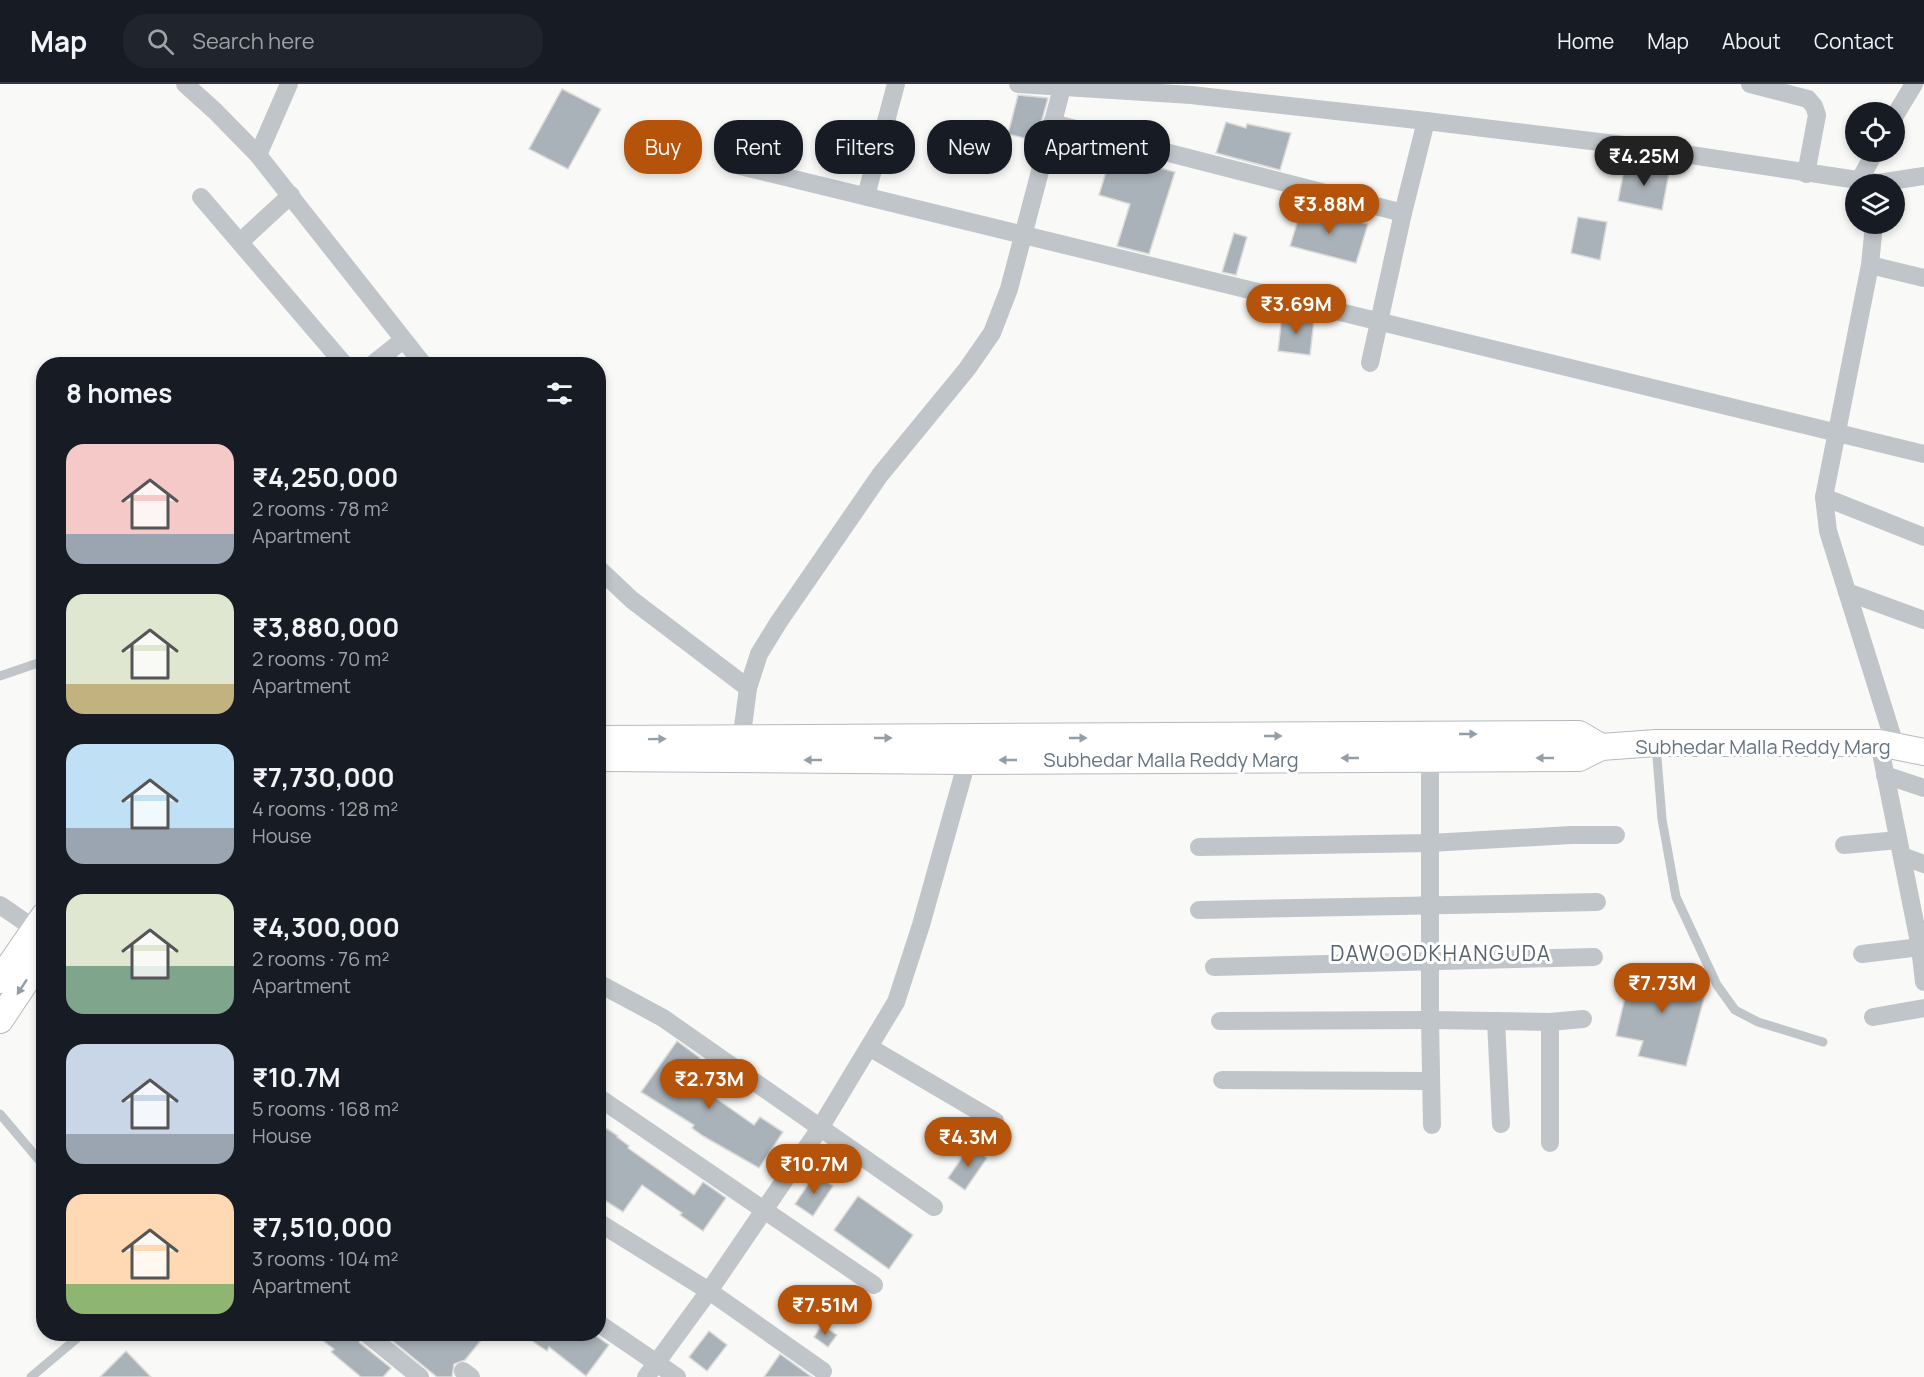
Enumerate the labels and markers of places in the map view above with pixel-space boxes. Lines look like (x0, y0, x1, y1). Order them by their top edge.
pin: ₹4.25M (1595, 136, 1693, 187)
pin: ₹3.88M (1280, 184, 1378, 235)
pin: ₹3.69M (1247, 284, 1345, 335)
pin: ₹7.73M (1613, 963, 1711, 1014)
pin: ₹2.73M (660, 1059, 758, 1110)
pin: ₹4.3M (926, 1117, 1010, 1168)
pin: ₹10.7M (765, 1144, 863, 1195)
pin: ₹7.51M (776, 1285, 874, 1336)

